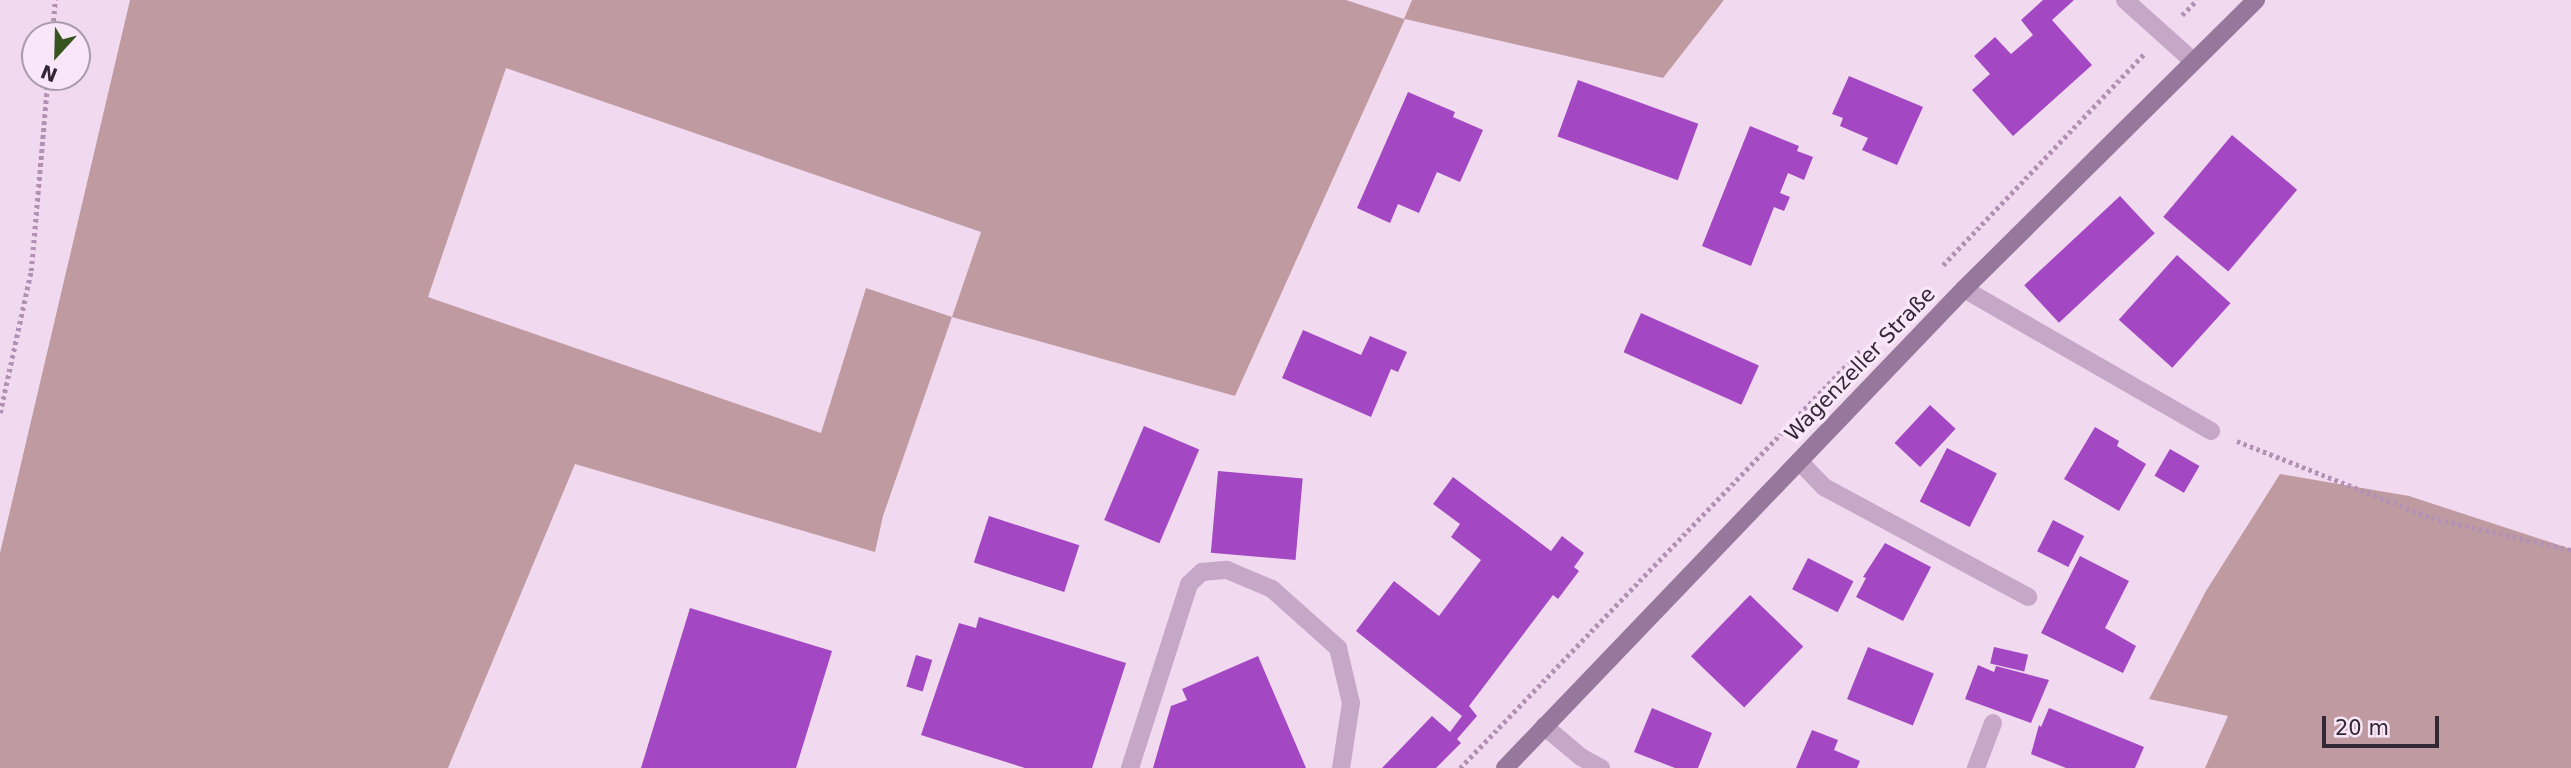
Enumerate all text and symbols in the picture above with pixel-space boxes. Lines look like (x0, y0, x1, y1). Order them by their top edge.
north arrow (21, 21, 91, 91)
text: N (37, 60, 60, 87)
street label: Wagenzeller Straße (1780, 282, 1940, 446)
scale bar (2326, 702, 2443, 746)
text: 20 m (2335, 716, 2389, 740)

